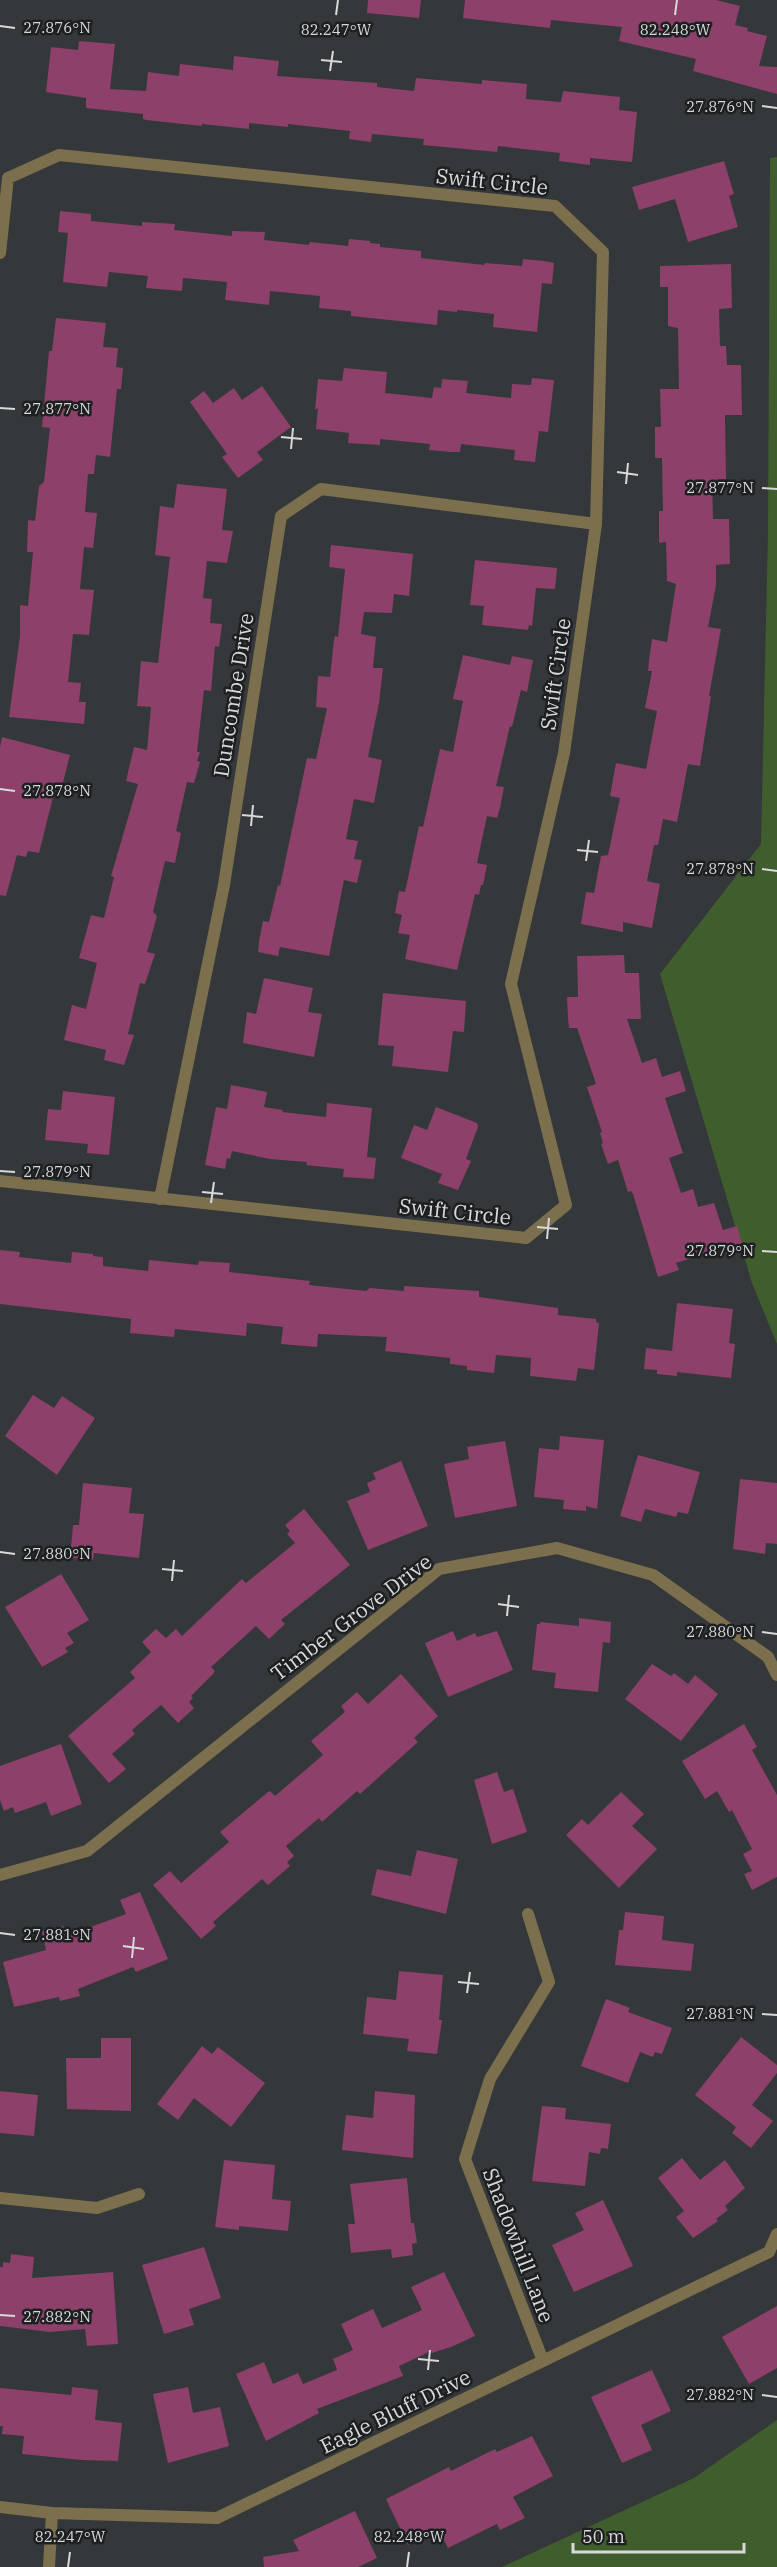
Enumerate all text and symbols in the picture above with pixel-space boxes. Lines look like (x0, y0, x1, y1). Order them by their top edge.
text: 27.876°N (23, 18, 91, 37)
text: 82.247°W (301, 20, 372, 39)
text: 82.248°W (640, 20, 711, 39)
text: 27.876°N (686, 97, 754, 116)
street label: Swift Circle (435, 161, 549, 201)
text: 27.877°N (23, 399, 91, 418)
text: 27.877°N (686, 478, 754, 497)
street label: Duncombe Drive (206, 611, 260, 779)
street label: Swift Circle (533, 616, 577, 732)
text: 27.878°N (23, 781, 91, 800)
text: 27.878°N (686, 859, 754, 878)
text: 27.879°N (23, 1162, 91, 1181)
street label: Swift Circle (398, 1191, 512, 1231)
text: 27.879°N (686, 1241, 754, 1260)
text: 27.880°N (23, 1544, 91, 1563)
street label: Timber Grove Drive (265, 1547, 437, 1687)
text: 27.880°N (686, 1622, 754, 1641)
text: 27.881°N (23, 1925, 91, 1944)
text: 27.881°N (686, 2004, 754, 2023)
street label: Shadowhill Lane (477, 2164, 561, 2326)
text: 27.882°N (23, 2307, 91, 2326)
street label: Eagle Bluff Drive (315, 2362, 475, 2460)
text: 27.882°N (686, 2385, 754, 2404)
scale bar (573, 2516, 744, 2554)
text: 50 m (582, 2525, 625, 2548)
text: 82.247°W (35, 2527, 106, 2546)
text: 82.248°W (374, 2527, 445, 2546)

